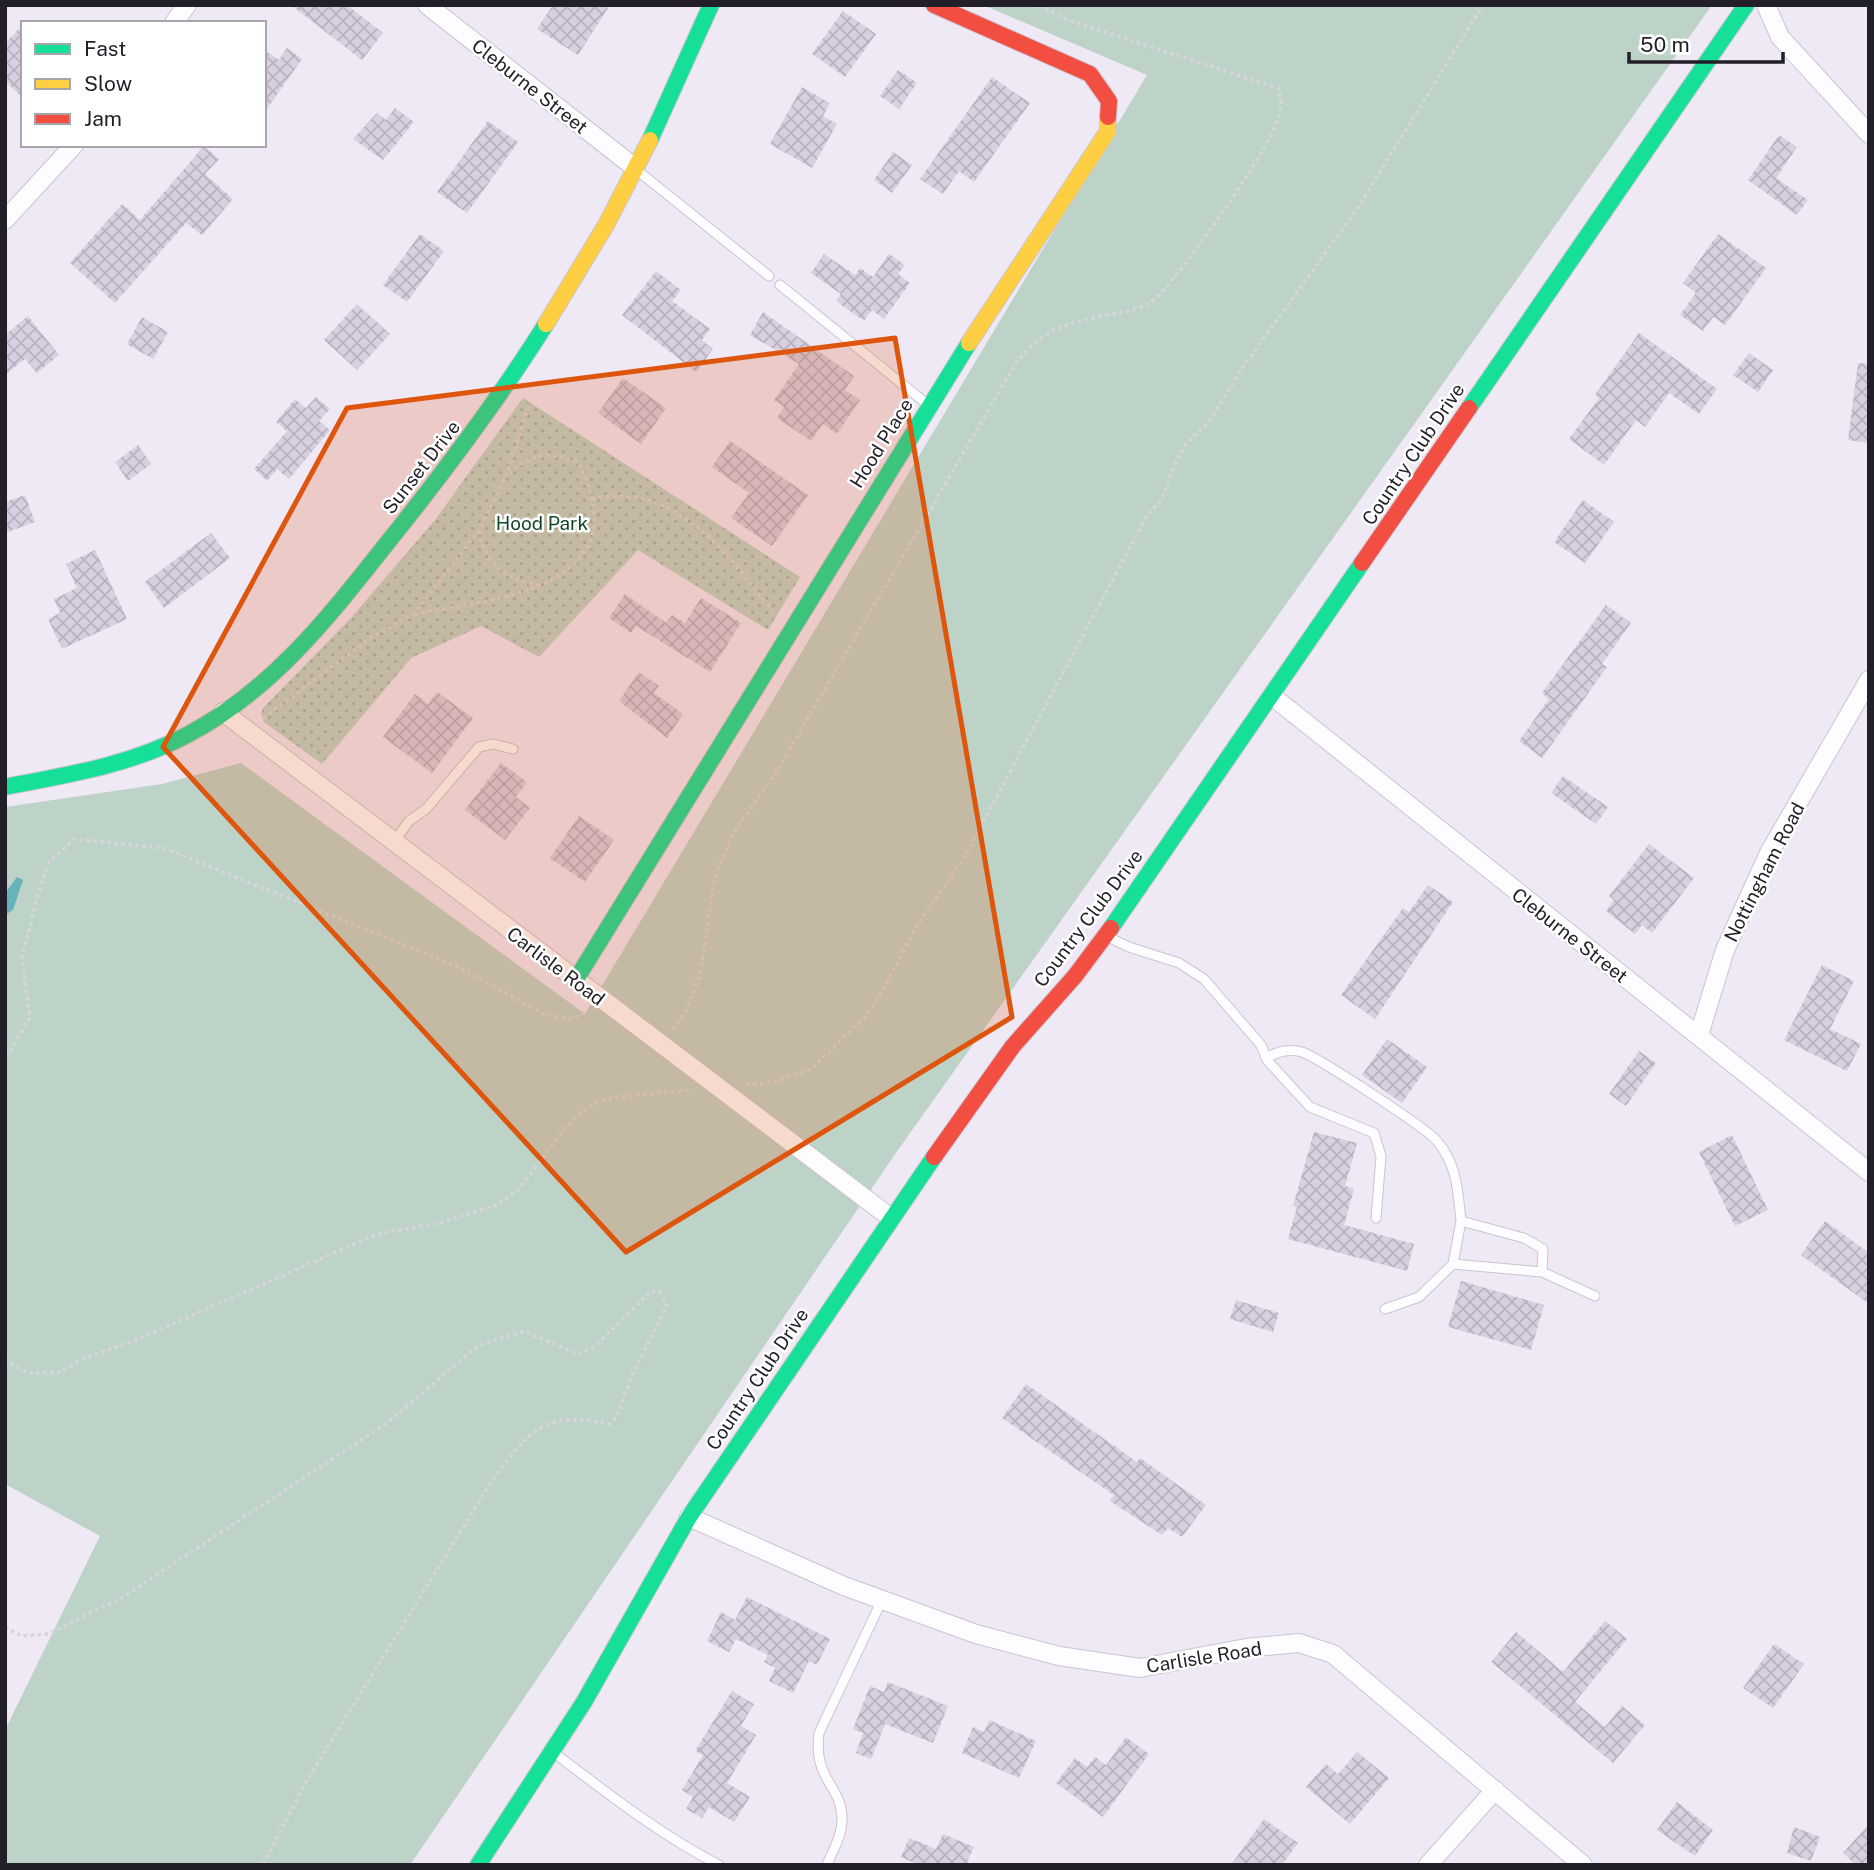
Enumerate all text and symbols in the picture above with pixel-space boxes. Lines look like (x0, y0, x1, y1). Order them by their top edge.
legend (21, 21, 266, 147)
scale bar (1629, 21, 1783, 65)
text: 50 m (1640, 32, 1690, 57)
street label: Cleburne Street (468, 34, 592, 138)
text: Fast (84, 36, 126, 61)
text: Slow (84, 71, 132, 96)
text: Jam (84, 106, 122, 131)
street label: Country Club Drive (1357, 379, 1469, 529)
street label: Hood Place (845, 394, 917, 492)
street label: Sunset Drive (378, 416, 464, 518)
park label: Hood Park (496, 512, 589, 534)
street label: Nottingham Road (1719, 799, 1809, 945)
street label: Country Club Drive (1029, 845, 1147, 991)
street label: Cleburne Street (1508, 883, 1632, 987)
street label: Carlisle Road (503, 922, 609, 1010)
street label: Country Club Drive (701, 1304, 813, 1454)
street label: Carlisle Road (1145, 1637, 1263, 1677)

